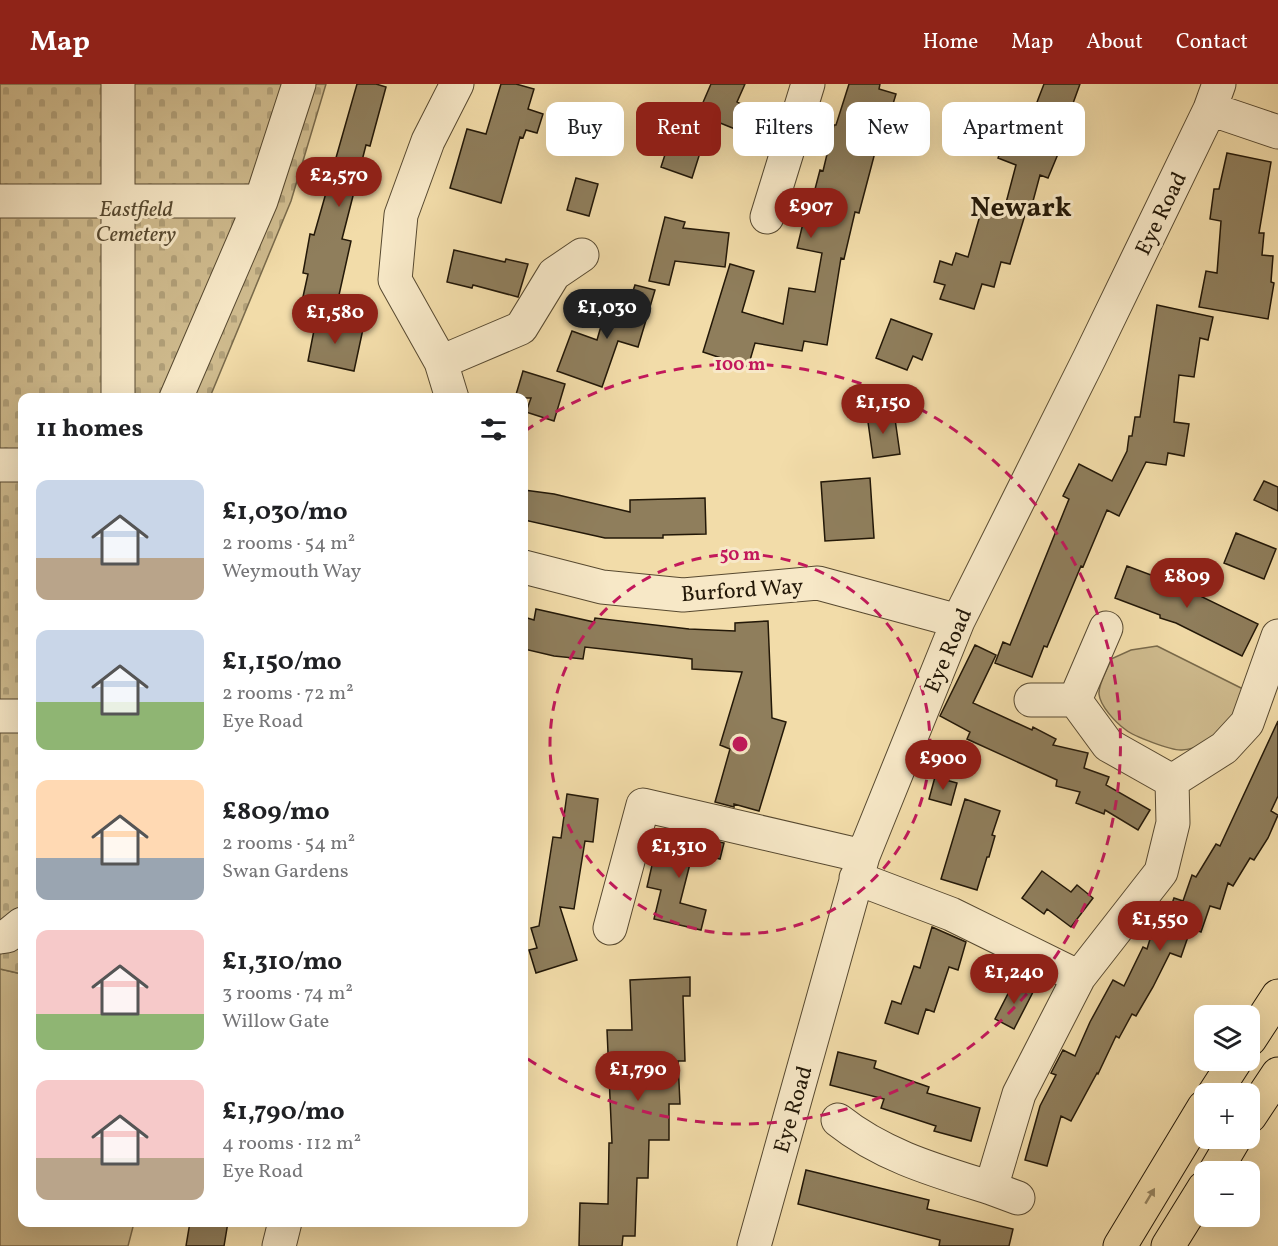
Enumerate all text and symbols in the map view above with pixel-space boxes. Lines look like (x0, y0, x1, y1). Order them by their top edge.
text: Map (30, 23, 90, 62)
text: Home (923, 28, 978, 57)
text: Map (1011, 28, 1053, 57)
text: About (1086, 28, 1143, 57)
text: Contact (1176, 28, 1248, 57)
chip: Buy (546, 102, 624, 156)
chip: Rent (636, 102, 721, 156)
chip: Filters (733, 102, 834, 156)
chip: New (846, 102, 930, 156)
chip: Apartment (942, 102, 1085, 156)
pin: £2,570 (290, 157, 388, 208)
text: £2,570 (310, 162, 368, 190)
street label: Eye Road (1129, 167, 1196, 261)
pin: £907 (775, 188, 847, 239)
district label: Newark (970, 189, 1072, 228)
text: £907 (789, 193, 833, 221)
park label: Eastfield Cemetery (96, 195, 176, 251)
pin: £1,030 (558, 289, 656, 340)
pin: £1,580 (286, 294, 384, 345)
text: £1,030 (577, 294, 637, 322)
text: £1,580 (306, 299, 364, 327)
text: 100 m (715, 353, 765, 378)
pin: £1,150 (834, 384, 932, 435)
text: £1,150 (855, 389, 911, 417)
text: 11 homes (36, 411, 143, 447)
icon: filters (477, 413, 510, 446)
text: £1,030/mo (222, 494, 348, 530)
icon: home (84, 504, 156, 576)
text: 2 rooms · 54 m² (222, 530, 355, 558)
text: 50 m (720, 543, 760, 568)
text: Weymouth Way (222, 558, 361, 586)
pin: £809 (1151, 558, 1223, 609)
text: £809 (1164, 563, 1210, 591)
street label: Burford Way (680, 572, 805, 611)
street label: Eye Road (918, 604, 981, 698)
text: £1,150/mo (222, 644, 342, 680)
icon: home (84, 654, 156, 726)
text: 2 rooms · 72 m² (222, 680, 354, 708)
text: Eye Road (222, 708, 303, 736)
centre of rings (730, 734, 750, 754)
pin: £900 (907, 740, 979, 791)
text: £900 (919, 745, 967, 773)
text: £809/mo (222, 794, 330, 830)
icon: home (84, 804, 156, 876)
pin: £1,310 (630, 828, 728, 879)
text: 2 rooms · 54 m² (222, 830, 355, 858)
text: £1,310 (651, 833, 707, 861)
text: Swan Gardens (222, 858, 349, 886)
pin: £1,550 (1111, 901, 1209, 952)
text: £1,550 (1132, 906, 1188, 934)
text: £1,310/mo (222, 944, 342, 980)
icon: home (84, 954, 156, 1026)
pin: £1,240 (965, 954, 1063, 1005)
text: £1,240 (984, 959, 1044, 987)
text: 3 rooms · 74 m² (222, 980, 353, 1008)
map controls (1194, 1005, 1260, 1227)
button: layers (1194, 1005, 1260, 1071)
text: Willow Gate (222, 1008, 329, 1036)
pin: £1,790 (589, 1051, 687, 1102)
text: £1,790 (609, 1056, 667, 1084)
street label: Eye Road (767, 1062, 822, 1157)
button: + (1194, 1083, 1260, 1149)
text: £1,790/mo (222, 1094, 345, 1130)
icon: home (84, 1104, 156, 1176)
text: 4 rooms · 112 m² (222, 1130, 361, 1158)
text: Eye Road (222, 1158, 303, 1186)
button: − (1194, 1161, 1260, 1227)
one-way arrow (1145, 1188, 1156, 1204)

